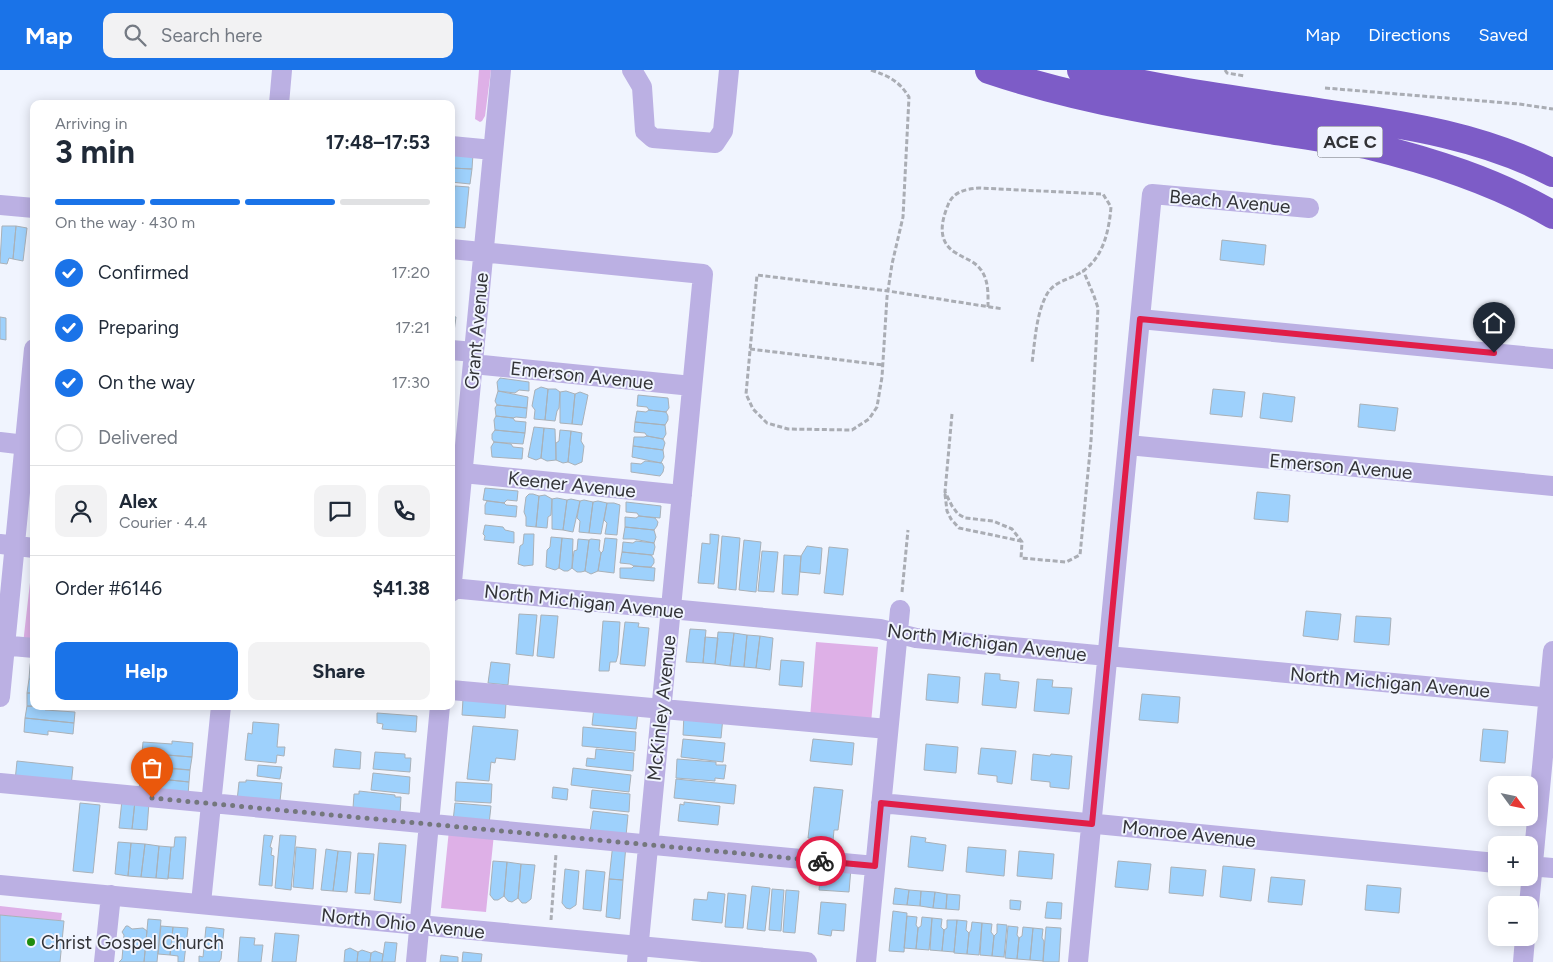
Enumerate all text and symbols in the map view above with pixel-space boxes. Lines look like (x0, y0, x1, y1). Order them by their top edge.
search box (103, 13, 453, 58)
text: Map (25, 21, 73, 50)
icon: search (121, 21, 149, 49)
text: Search here (161, 24, 262, 47)
text: Map (1305, 24, 1340, 46)
text: Directions (1368, 24, 1450, 46)
text: Saved (1478, 24, 1528, 46)
text: Arriving in (55, 114, 127, 133)
road number: ACE C (1318, 126, 1382, 158)
text: 17:48–17:53 (326, 131, 430, 154)
text: 3 min (55, 133, 135, 171)
street label: Beach Avenue (1168, 185, 1291, 218)
text: On the way · 430 m (55, 213, 195, 232)
icon: check (55, 259, 83, 287)
text: Confirmed (98, 261, 189, 284)
text: 17:20 (392, 263, 430, 282)
street label: Grant Avenue (460, 272, 493, 390)
pin (1473, 302, 1515, 353)
icon: home (1480, 309, 1508, 337)
icon: check (55, 314, 83, 342)
text: Preparing (98, 316, 179, 339)
text: 17:21 (395, 318, 430, 337)
street label: Emerson Avenue (509, 357, 655, 394)
icon: check (55, 369, 83, 397)
text: On the way (98, 371, 195, 394)
text: 17:30 (392, 373, 430, 392)
text: Delivered (98, 426, 178, 449)
street label: Emerson Avenue (1268, 449, 1414, 484)
street label: Keener Avenue (507, 466, 637, 503)
button: person (55, 485, 107, 537)
button: chat (314, 485, 366, 537)
button: phone (378, 485, 430, 537)
text: Alex (119, 490, 158, 513)
text: Courier · 4.4 (119, 513, 207, 532)
text: Order #6146 (55, 577, 162, 600)
text: $41.38 (373, 577, 430, 600)
street label: North Michigan Avenue (483, 580, 685, 623)
street label: North Michigan Avenue (886, 619, 1088, 666)
street label: McKinley Avenue (642, 634, 681, 782)
button: Help (55, 642, 238, 700)
button: Share (248, 642, 430, 700)
street label: North Michigan Avenue (1289, 662, 1491, 703)
pin (131, 747, 173, 798)
icon: bag (138, 754, 166, 782)
north arrow (1488, 776, 1538, 826)
map controls (1488, 776, 1538, 946)
street label: Monroe Avenue (1121, 815, 1257, 852)
courier (796, 836, 846, 886)
button: + (1488, 836, 1538, 886)
icon: bike (807, 847, 835, 875)
button: − (1488, 896, 1538, 946)
street label: North Ohio Avenue (320, 903, 486, 944)
place label: Christ Gospel Church (41, 931, 224, 954)
marker: Christ Gospel Church (25, 936, 37, 948)

